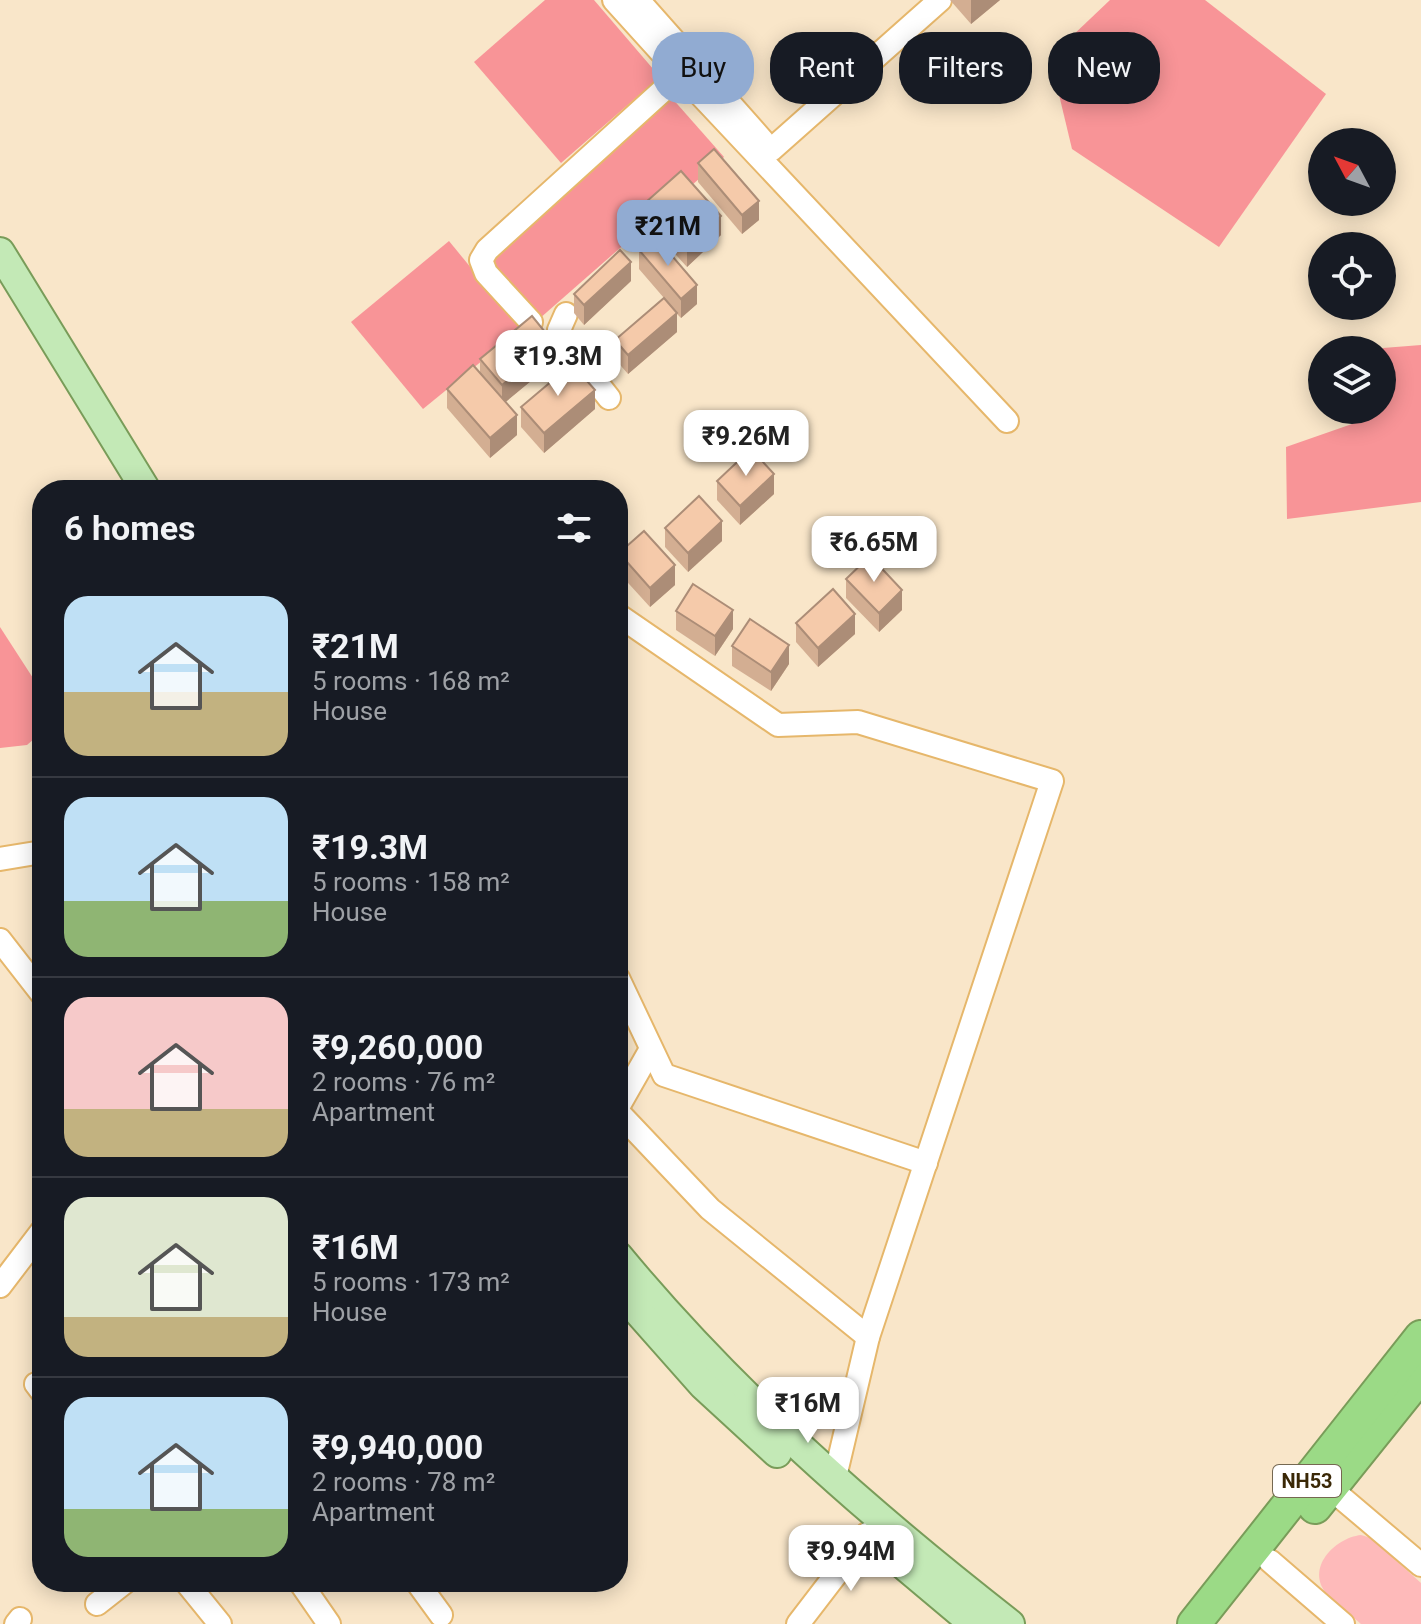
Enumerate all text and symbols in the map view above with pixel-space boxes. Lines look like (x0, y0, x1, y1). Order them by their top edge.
chip: Buy (652, 32, 754, 104)
chip: Rent (770, 32, 883, 104)
chip: Filters (899, 32, 1032, 104)
chip: New (1048, 32, 1160, 104)
north arrow (1308, 128, 1396, 216)
map controls (1308, 128, 1396, 424)
pin: ₹21M (621, 200, 715, 268)
text: ₹21M (635, 211, 701, 241)
button: locate (1308, 232, 1396, 320)
pin: ₹19.3M (493, 330, 623, 398)
button: layers (1308, 336, 1396, 424)
text: ₹19.3M (514, 341, 602, 371)
pin: ₹9.26M (681, 410, 811, 478)
text: ₹9.26M (702, 421, 790, 451)
icon: filters (552, 506, 596, 550)
text: 6 homes (64, 508, 195, 548)
pin: ₹6.65M (809, 516, 939, 584)
text: ₹6.65M (830, 527, 918, 557)
text: ₹21M (312, 626, 399, 666)
icon: home (128, 628, 224, 724)
text: 5 rooms · 168 m² (312, 666, 510, 696)
text: House (312, 696, 387, 726)
text: ₹19.3M (312, 827, 428, 867)
icon: home (128, 829, 224, 925)
text: 5 rooms · 158 m² (312, 867, 510, 897)
text: House (312, 897, 387, 927)
text: ₹9,260,000 (312, 1027, 483, 1067)
icon: home (128, 1029, 224, 1125)
text: 2 rooms · 76 m² (312, 1067, 495, 1097)
text: Apartment (312, 1097, 435, 1127)
text: ₹16M (312, 1227, 399, 1267)
icon: home (128, 1229, 224, 1325)
text: 5 rooms · 173 m² (312, 1267, 510, 1297)
text: House (312, 1297, 387, 1327)
pin: ₹16M (761, 1377, 855, 1445)
text: ₹16M (775, 1388, 841, 1418)
text: ₹9,940,000 (312, 1427, 483, 1467)
icon: home (128, 1429, 224, 1525)
road number: NH53 (1273, 1465, 1341, 1497)
text: 2 rooms · 78 m² (312, 1467, 495, 1497)
text: Apartment (312, 1497, 435, 1527)
pin: ₹9.94M (786, 1525, 916, 1593)
text: ₹9.94M (807, 1536, 895, 1566)

